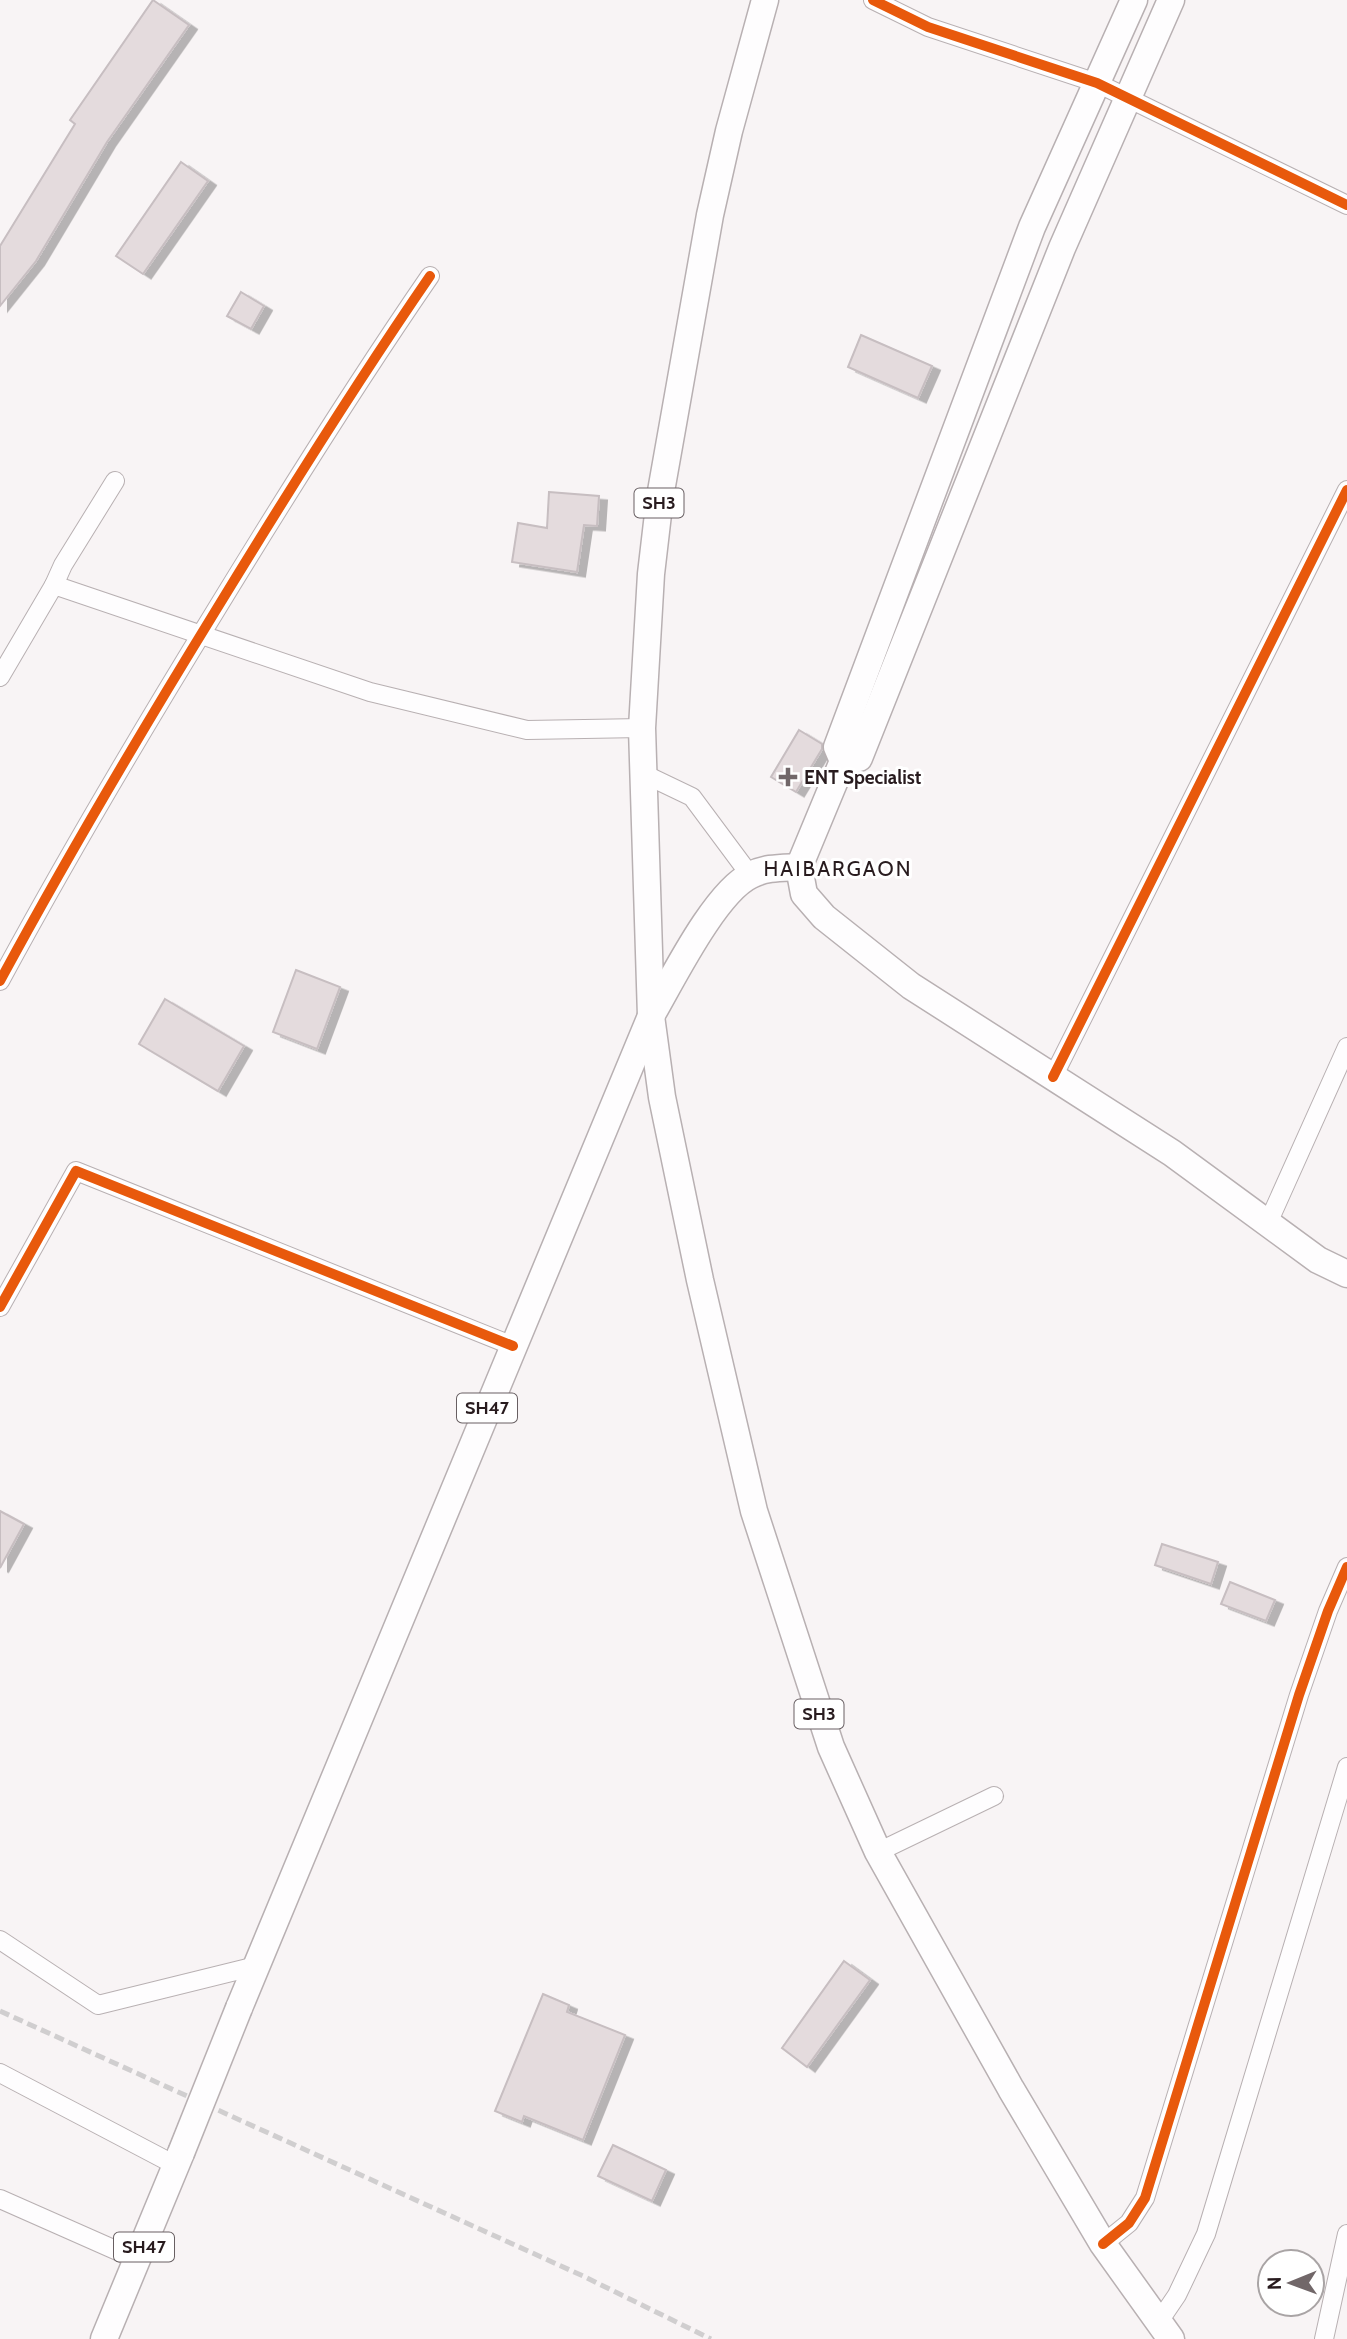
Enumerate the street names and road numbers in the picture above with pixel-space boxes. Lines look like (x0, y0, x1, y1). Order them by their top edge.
road number: SH3 (634, 489, 684, 518)
road number: SH47 (457, 1394, 517, 1422)
road number: SH3 (794, 1700, 844, 1728)
road number: SH47 (114, 2232, 174, 2262)

